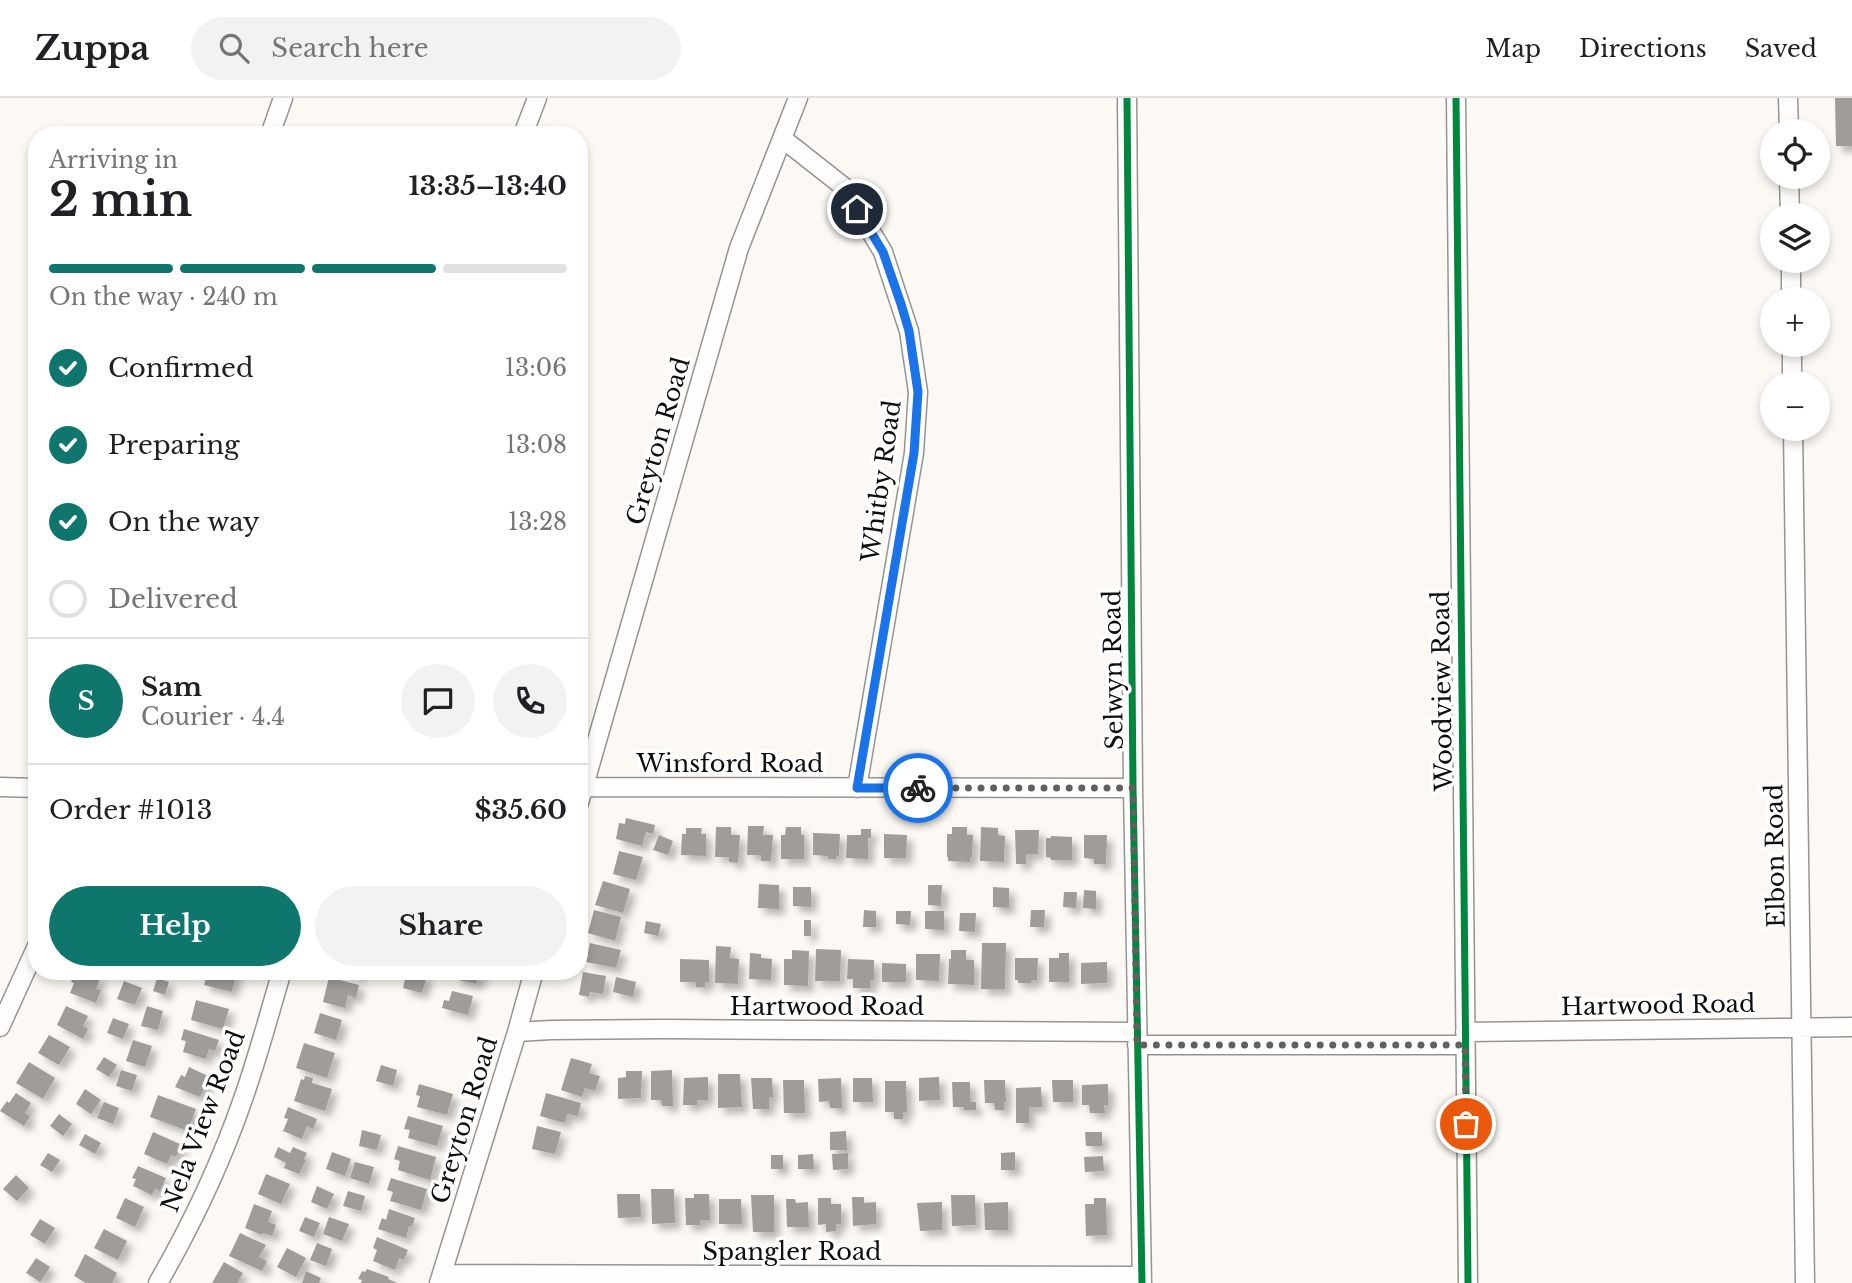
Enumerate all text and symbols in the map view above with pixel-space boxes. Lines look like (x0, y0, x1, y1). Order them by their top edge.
search box (191, 17, 681, 80)
text: Zuppa (35, 28, 149, 69)
icon: search (215, 29, 253, 67)
text: Search here (271, 32, 429, 64)
text: Map (1485, 34, 1541, 63)
text: Directions (1579, 34, 1707, 63)
text: Saved (1745, 34, 1817, 63)
map controls (1760, 119, 1830, 441)
button: locate (1760, 119, 1830, 189)
text: Arriving in (49, 146, 178, 174)
text: 13:35–13:40 (409, 170, 567, 202)
text: 2 min (49, 171, 192, 228)
pin (827, 179, 887, 239)
icon: home (838, 190, 876, 228)
button: layers (1760, 203, 1830, 273)
text: On the way · 240 m (49, 283, 278, 311)
button: + (1760, 287, 1830, 357)
icon: check (49, 349, 87, 387)
text: Confirmed (108, 352, 253, 384)
text: 13:06 (505, 354, 567, 382)
street label: Greyton Road (620, 354, 696, 528)
button: − (1760, 371, 1830, 441)
street label: Whitby Road (855, 398, 907, 565)
icon: check (49, 426, 87, 464)
text: Preparing (108, 429, 240, 461)
text: 13:08 (506, 431, 567, 459)
icon: check (49, 503, 87, 541)
text: On the way (108, 506, 260, 538)
text: 13:28 (508, 508, 567, 536)
text: Delivered (108, 583, 238, 615)
street label: Selwyn Road (1097, 590, 1129, 750)
street label: Woodview Road (1426, 590, 1458, 793)
button: chat (401, 664, 475, 738)
button: phone (493, 664, 567, 738)
text: Sam (141, 671, 202, 703)
text: S (77, 685, 95, 717)
text: Courier · 4.4 (141, 703, 285, 731)
street label: Winsford Road (635, 749, 824, 778)
courier (883, 753, 953, 823)
icon: bike (899, 769, 937, 807)
street label: Elbon Road (1759, 784, 1791, 928)
text: Order #1013 (49, 794, 212, 826)
text: $35.60 (475, 794, 567, 826)
button: Help (49, 886, 301, 966)
button: Share (315, 886, 567, 966)
street label: Hartwood Road (1561, 989, 1755, 1021)
street label: Hartwood Road (730, 992, 924, 1021)
street label: Nela View Road (155, 1026, 251, 1216)
street label: Greyton Road (425, 1033, 503, 1207)
pin (1436, 1094, 1496, 1154)
icon: bag (1447, 1105, 1485, 1143)
street label: Spangler Road (703, 1237, 882, 1266)

